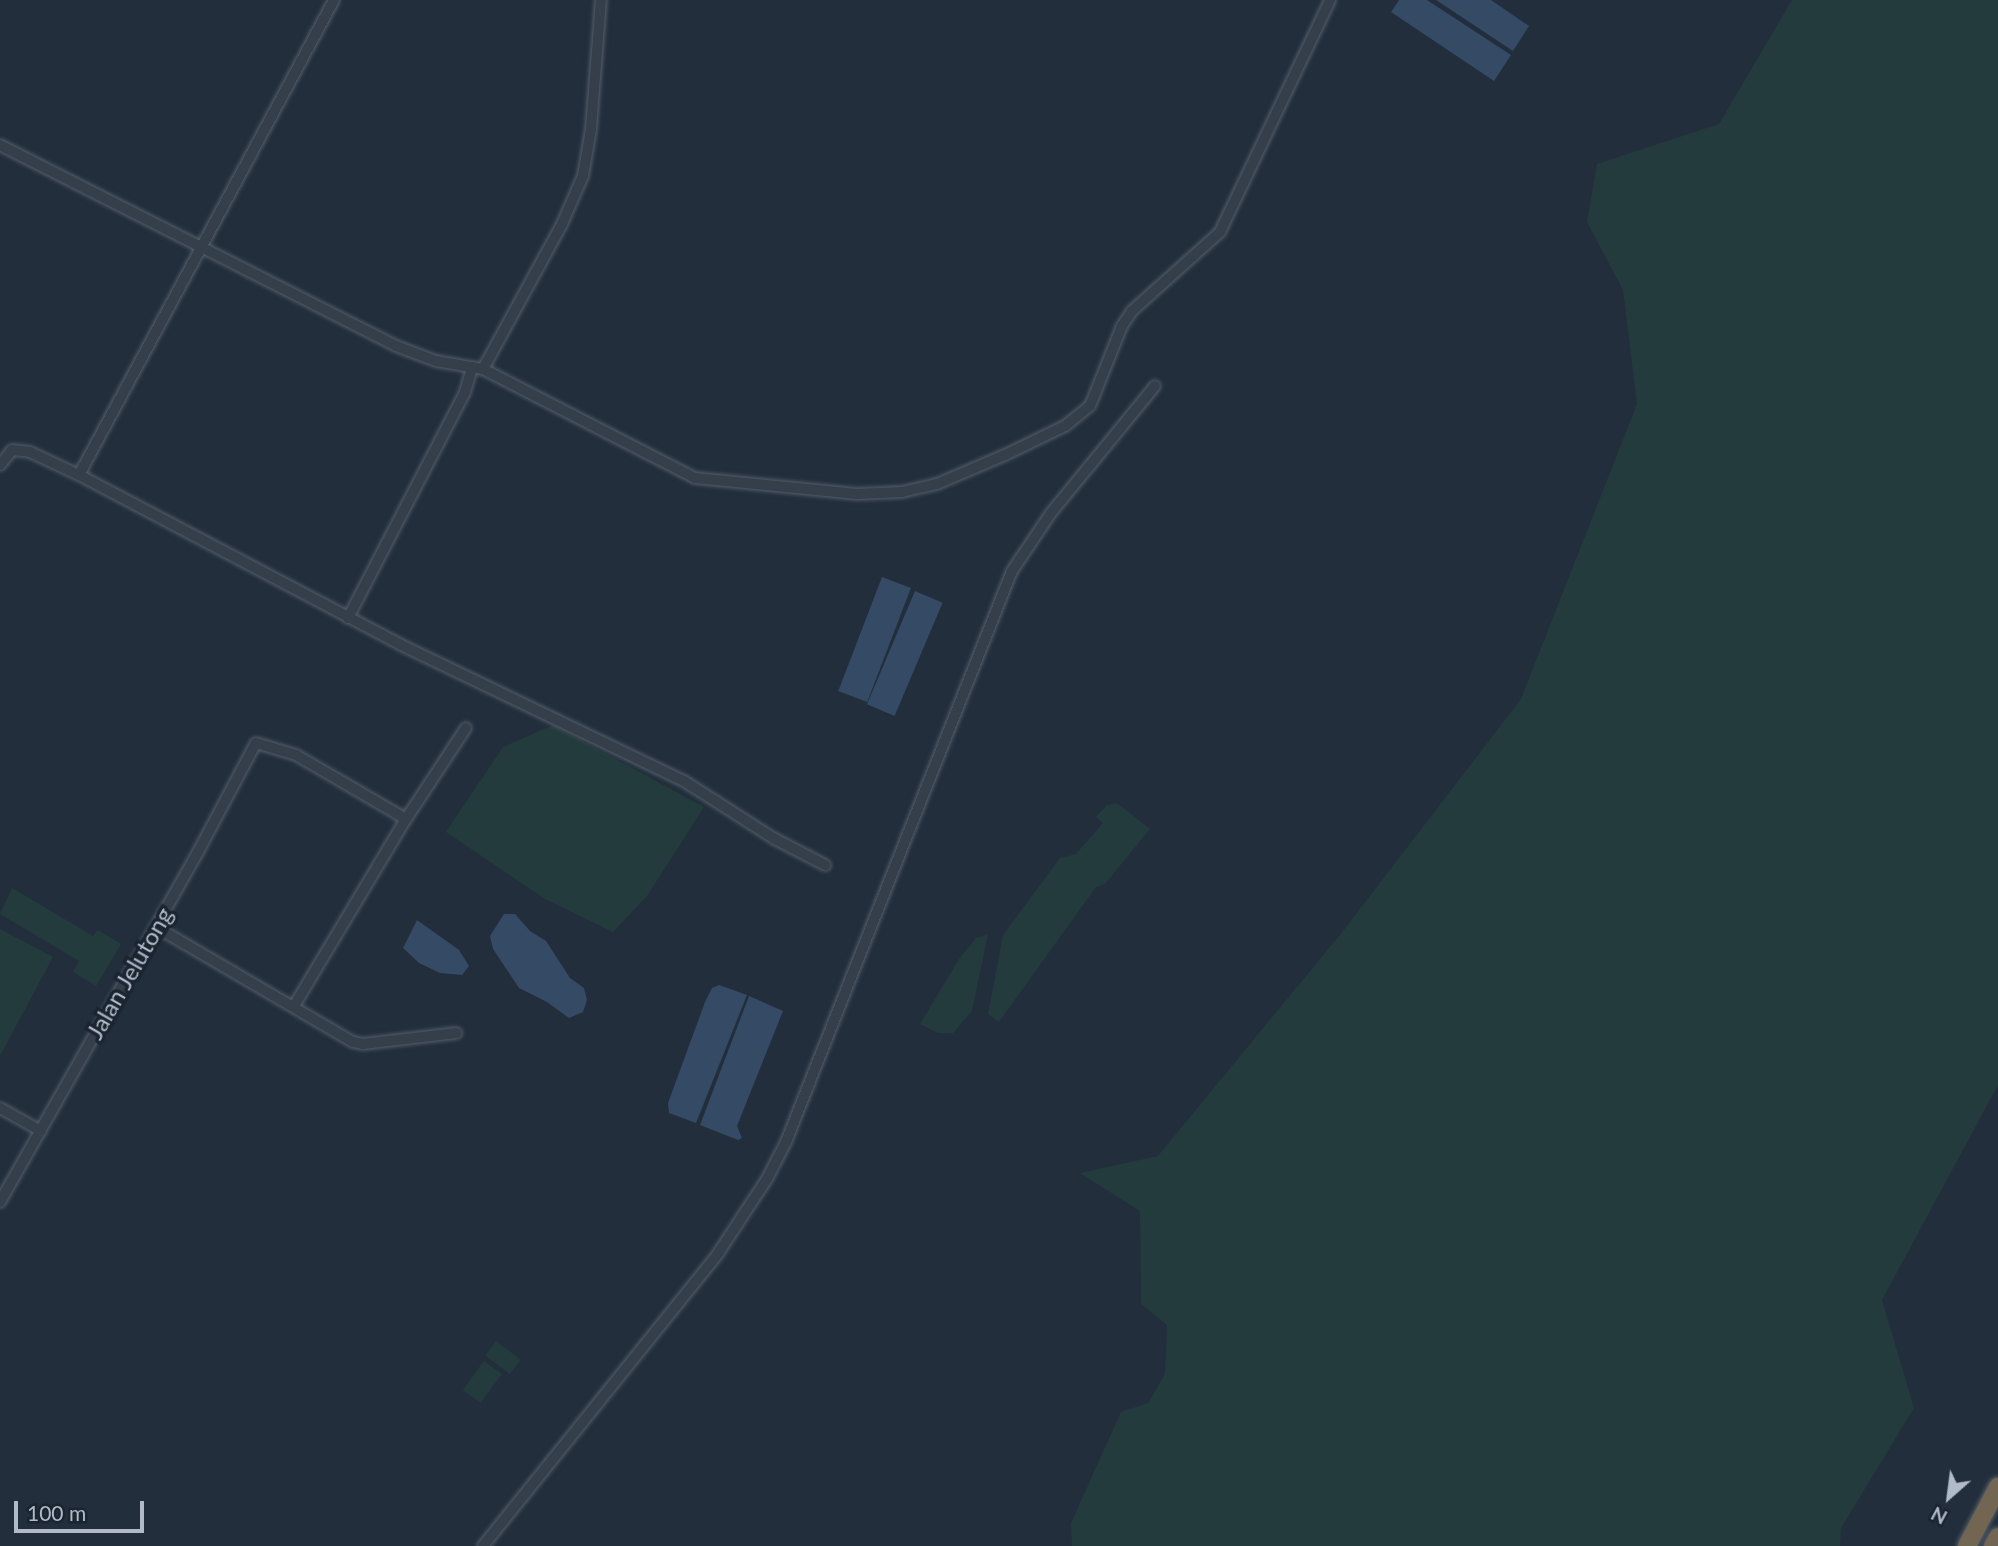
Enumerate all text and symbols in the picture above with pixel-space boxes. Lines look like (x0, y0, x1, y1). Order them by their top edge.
street label: Jalan Jelutong (79, 902, 179, 1044)
north arrow (1914, 1462, 1984, 1532)
scale bar (18, 1486, 147, 1530)
text: 100 m (27, 1500, 86, 1525)
text: N (1927, 1502, 1951, 1530)

